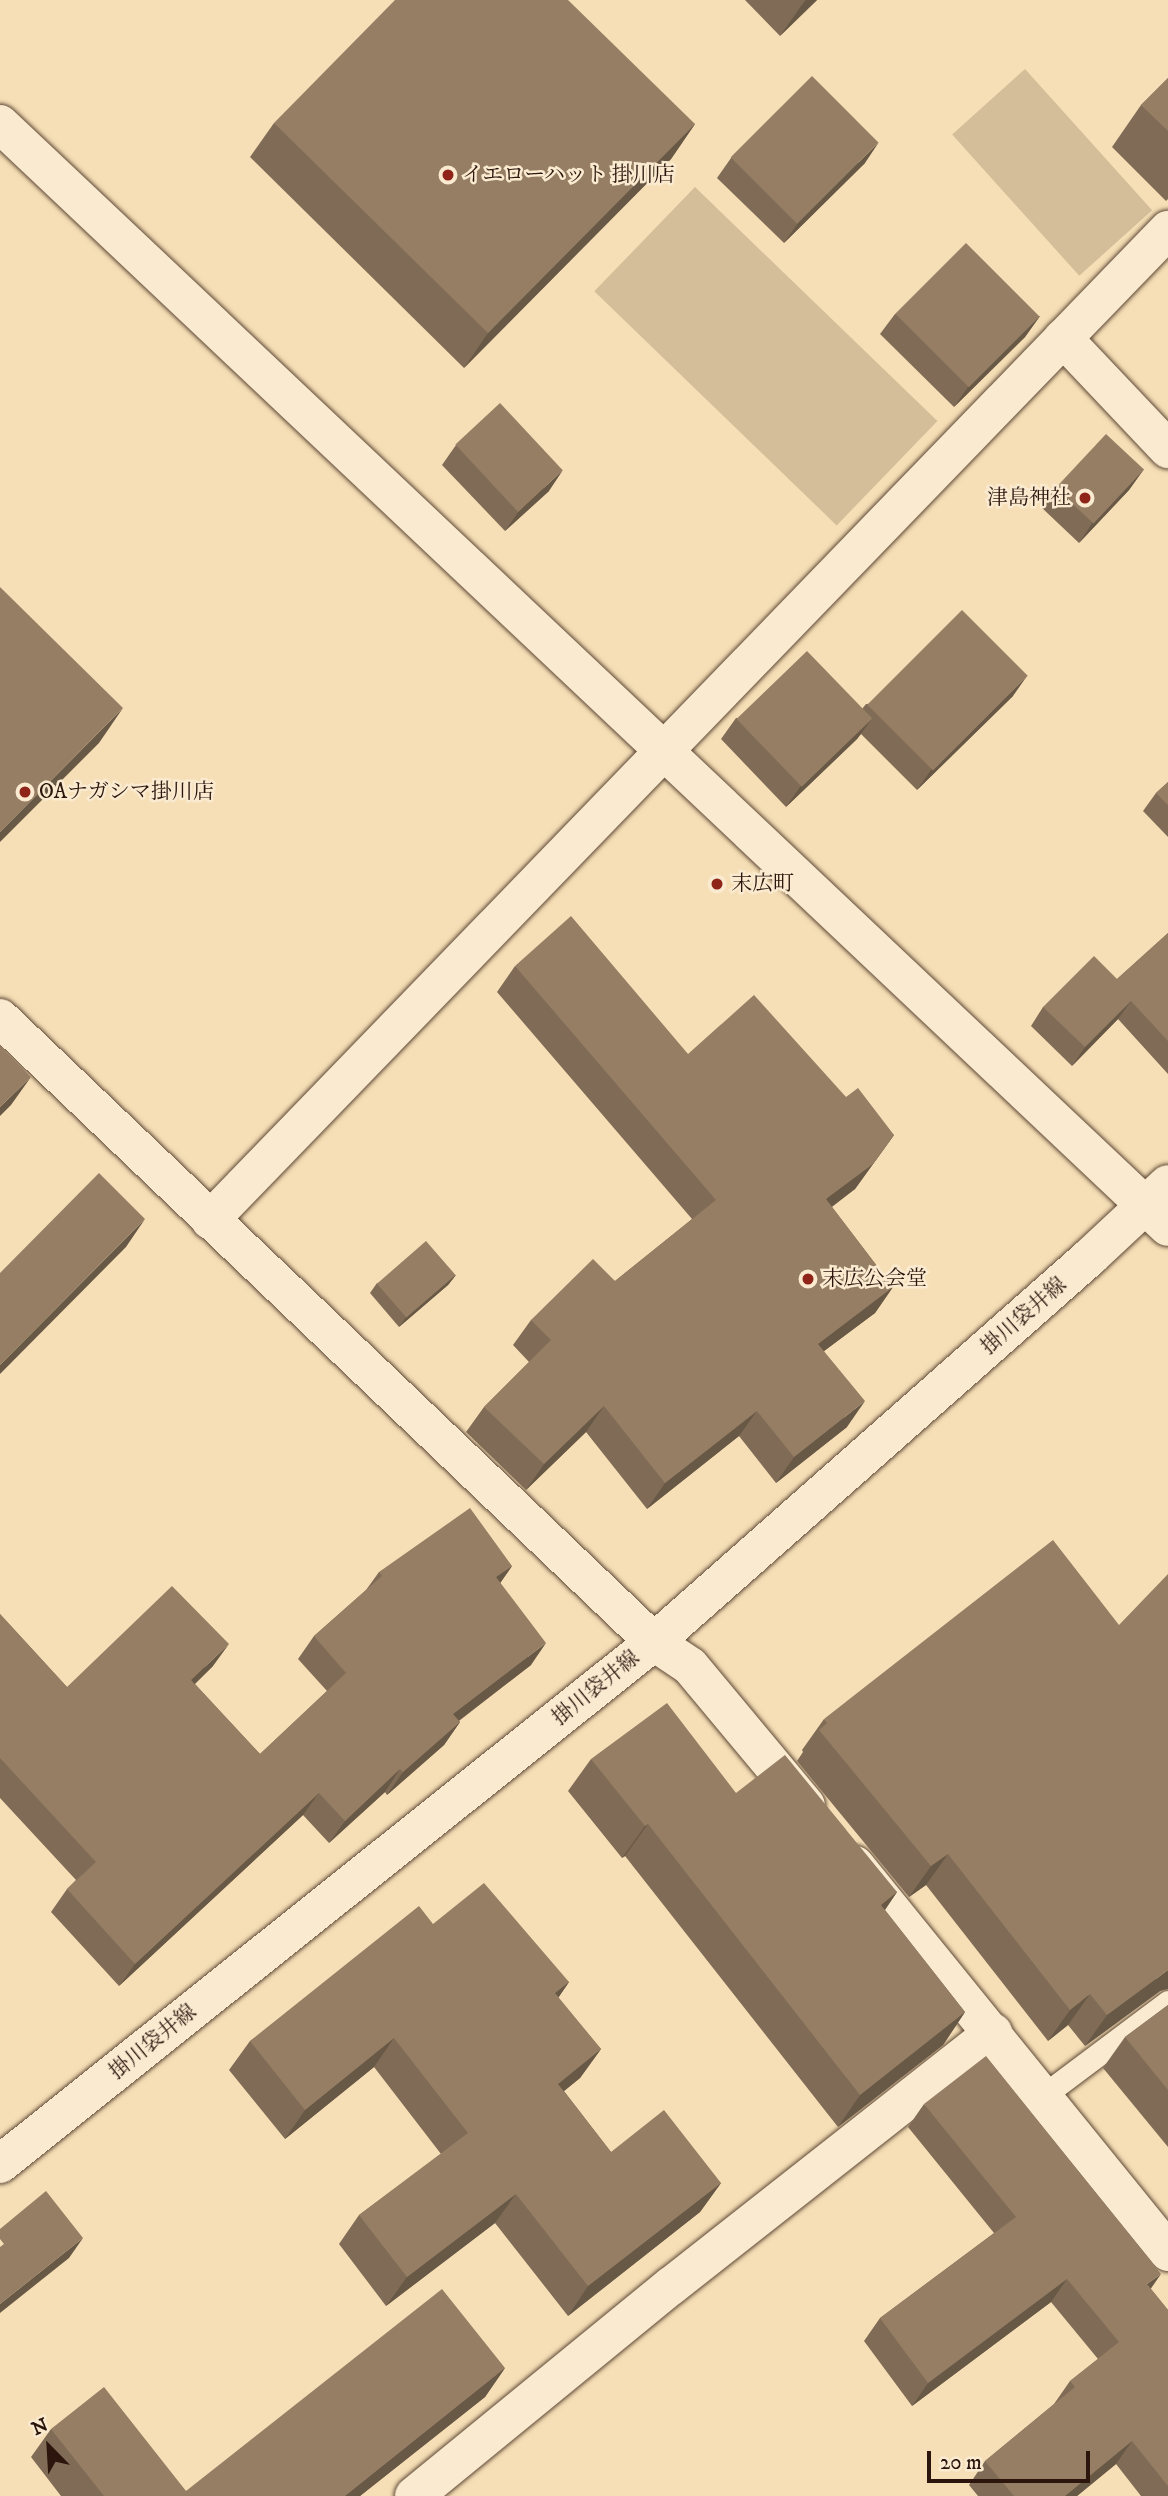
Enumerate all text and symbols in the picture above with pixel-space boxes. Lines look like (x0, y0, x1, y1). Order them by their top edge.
place label: イエローハット 掛川店 (462, 162, 677, 188)
marker: イエローハット 掛川店 (440, 167, 456, 183)
place label: 津島神社 (987, 485, 1071, 511)
marker: 津島神社 (1077, 490, 1093, 506)
place label: OAナガシマ掛川店 (39, 779, 214, 805)
marker: OAナガシマ掛川店 (17, 784, 33, 800)
place label: 末広町 (731, 871, 794, 897)
marker: 末広町 (709, 876, 725, 892)
place label: 末広公会堂 (822, 1266, 927, 1292)
marker: 末広公会堂 (800, 1271, 816, 1287)
street label: 掛川袋井線 (976, 1272, 1072, 1360)
street label: 掛川袋井線 (547, 1645, 645, 1731)
street label: 掛川袋井線 (104, 1999, 202, 2085)
north arrow (14, 2412, 84, 2482)
text: N (28, 2414, 52, 2441)
scale bar (930, 2436, 1093, 2480)
text: 20 m (940, 2450, 982, 2476)

